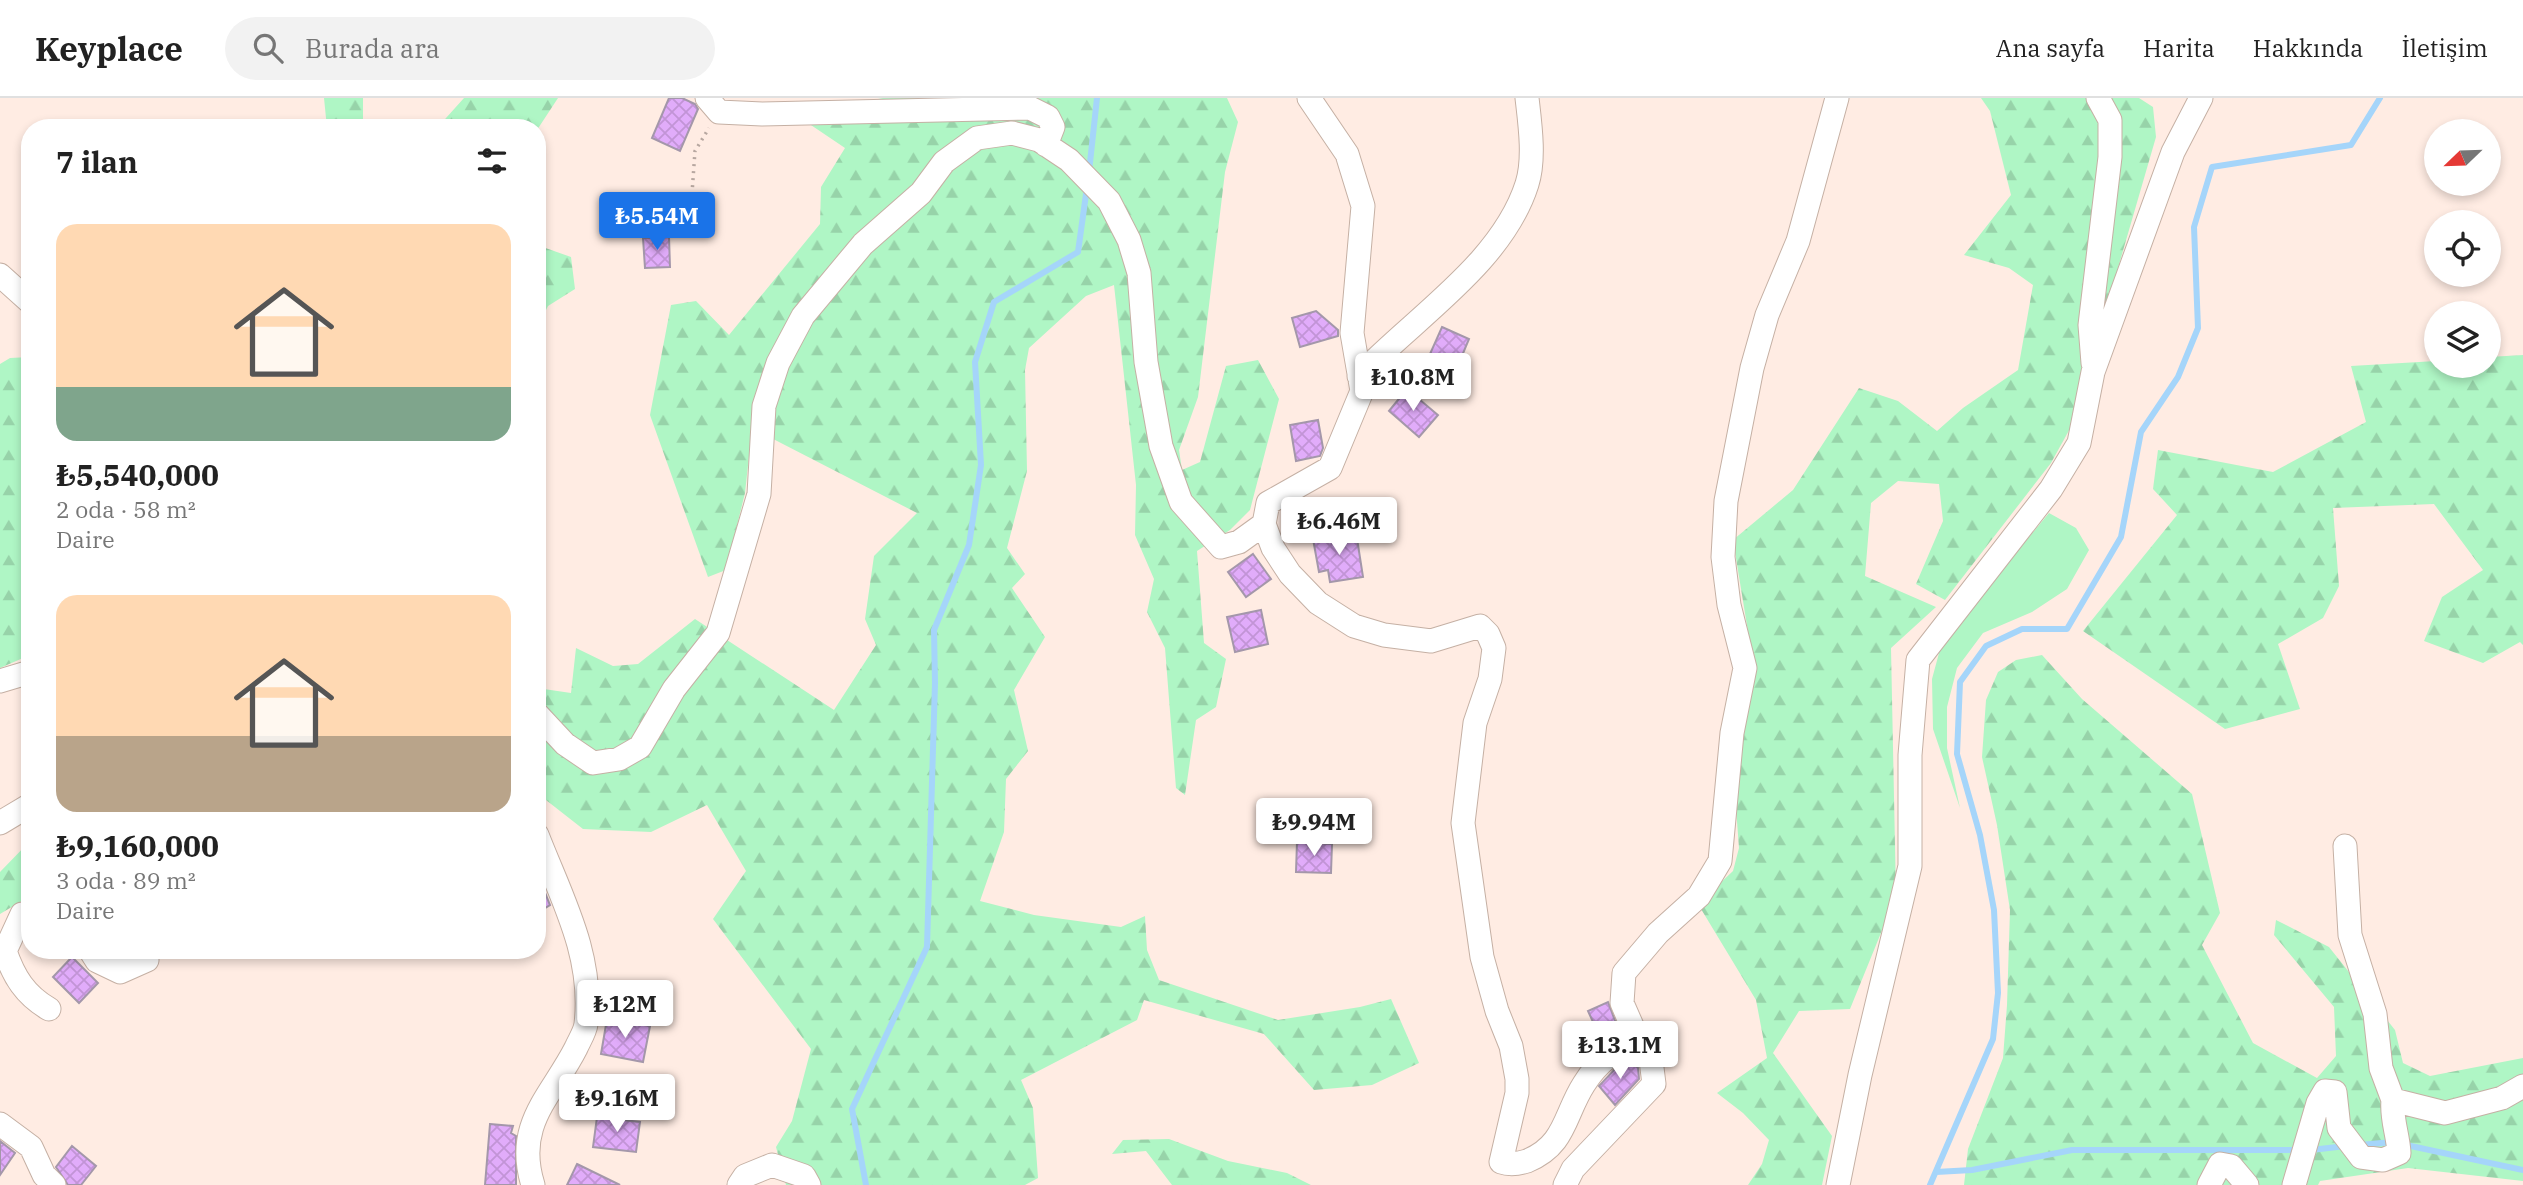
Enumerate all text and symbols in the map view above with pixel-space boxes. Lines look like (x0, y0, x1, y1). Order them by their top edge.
search box (225, 17, 715, 80)
text: Keyplace (35, 27, 183, 70)
icon: search (249, 29, 287, 67)
text: Burada ara (305, 31, 440, 65)
text: Ana sayfa (1996, 32, 2105, 64)
text: Harita (2143, 32, 2215, 64)
text: Hakkında (2253, 32, 2363, 64)
text: İletişim (2401, 32, 2488, 64)
north arrow (2424, 119, 2501, 196)
map controls (2424, 119, 2501, 378)
text: 7 ilan (56, 142, 138, 181)
icon: filters (473, 142, 511, 180)
pin: ₺5.54M (600, 192, 714, 252)
text: ₺5.54M (615, 200, 699, 230)
button: locate (2424, 210, 2501, 287)
icon: home (221, 269, 347, 395)
button: layers (2424, 301, 2501, 378)
pin: ₺10.8M (1356, 354, 1470, 413)
text: ₺10.8M (1371, 361, 1455, 391)
text: ₺5,540,000 (56, 455, 219, 494)
text: 2 oda · 58 m² (56, 494, 196, 524)
pin: ₺6.46M (1282, 498, 1396, 557)
text: ₺6.46M (1297, 505, 1381, 535)
text: Daire (56, 524, 115, 554)
icon: home (221, 640, 347, 766)
pin: ₺9.94M (1257, 798, 1371, 858)
text: ₺9.94M (1272, 806, 1356, 836)
text: ₺9,160,000 (56, 826, 219, 865)
text: 3 oda · 89 m² (56, 865, 196, 895)
text: Daire (56, 895, 115, 925)
pin: ₺12M (584, 981, 666, 1040)
text: ₺12M (593, 988, 657, 1018)
pin: ₺13.1M (1563, 1021, 1677, 1081)
text: ₺13.1M (1578, 1029, 1662, 1059)
pin: ₺9.16M (560, 1074, 674, 1134)
text: ₺9.16M (575, 1082, 659, 1112)

